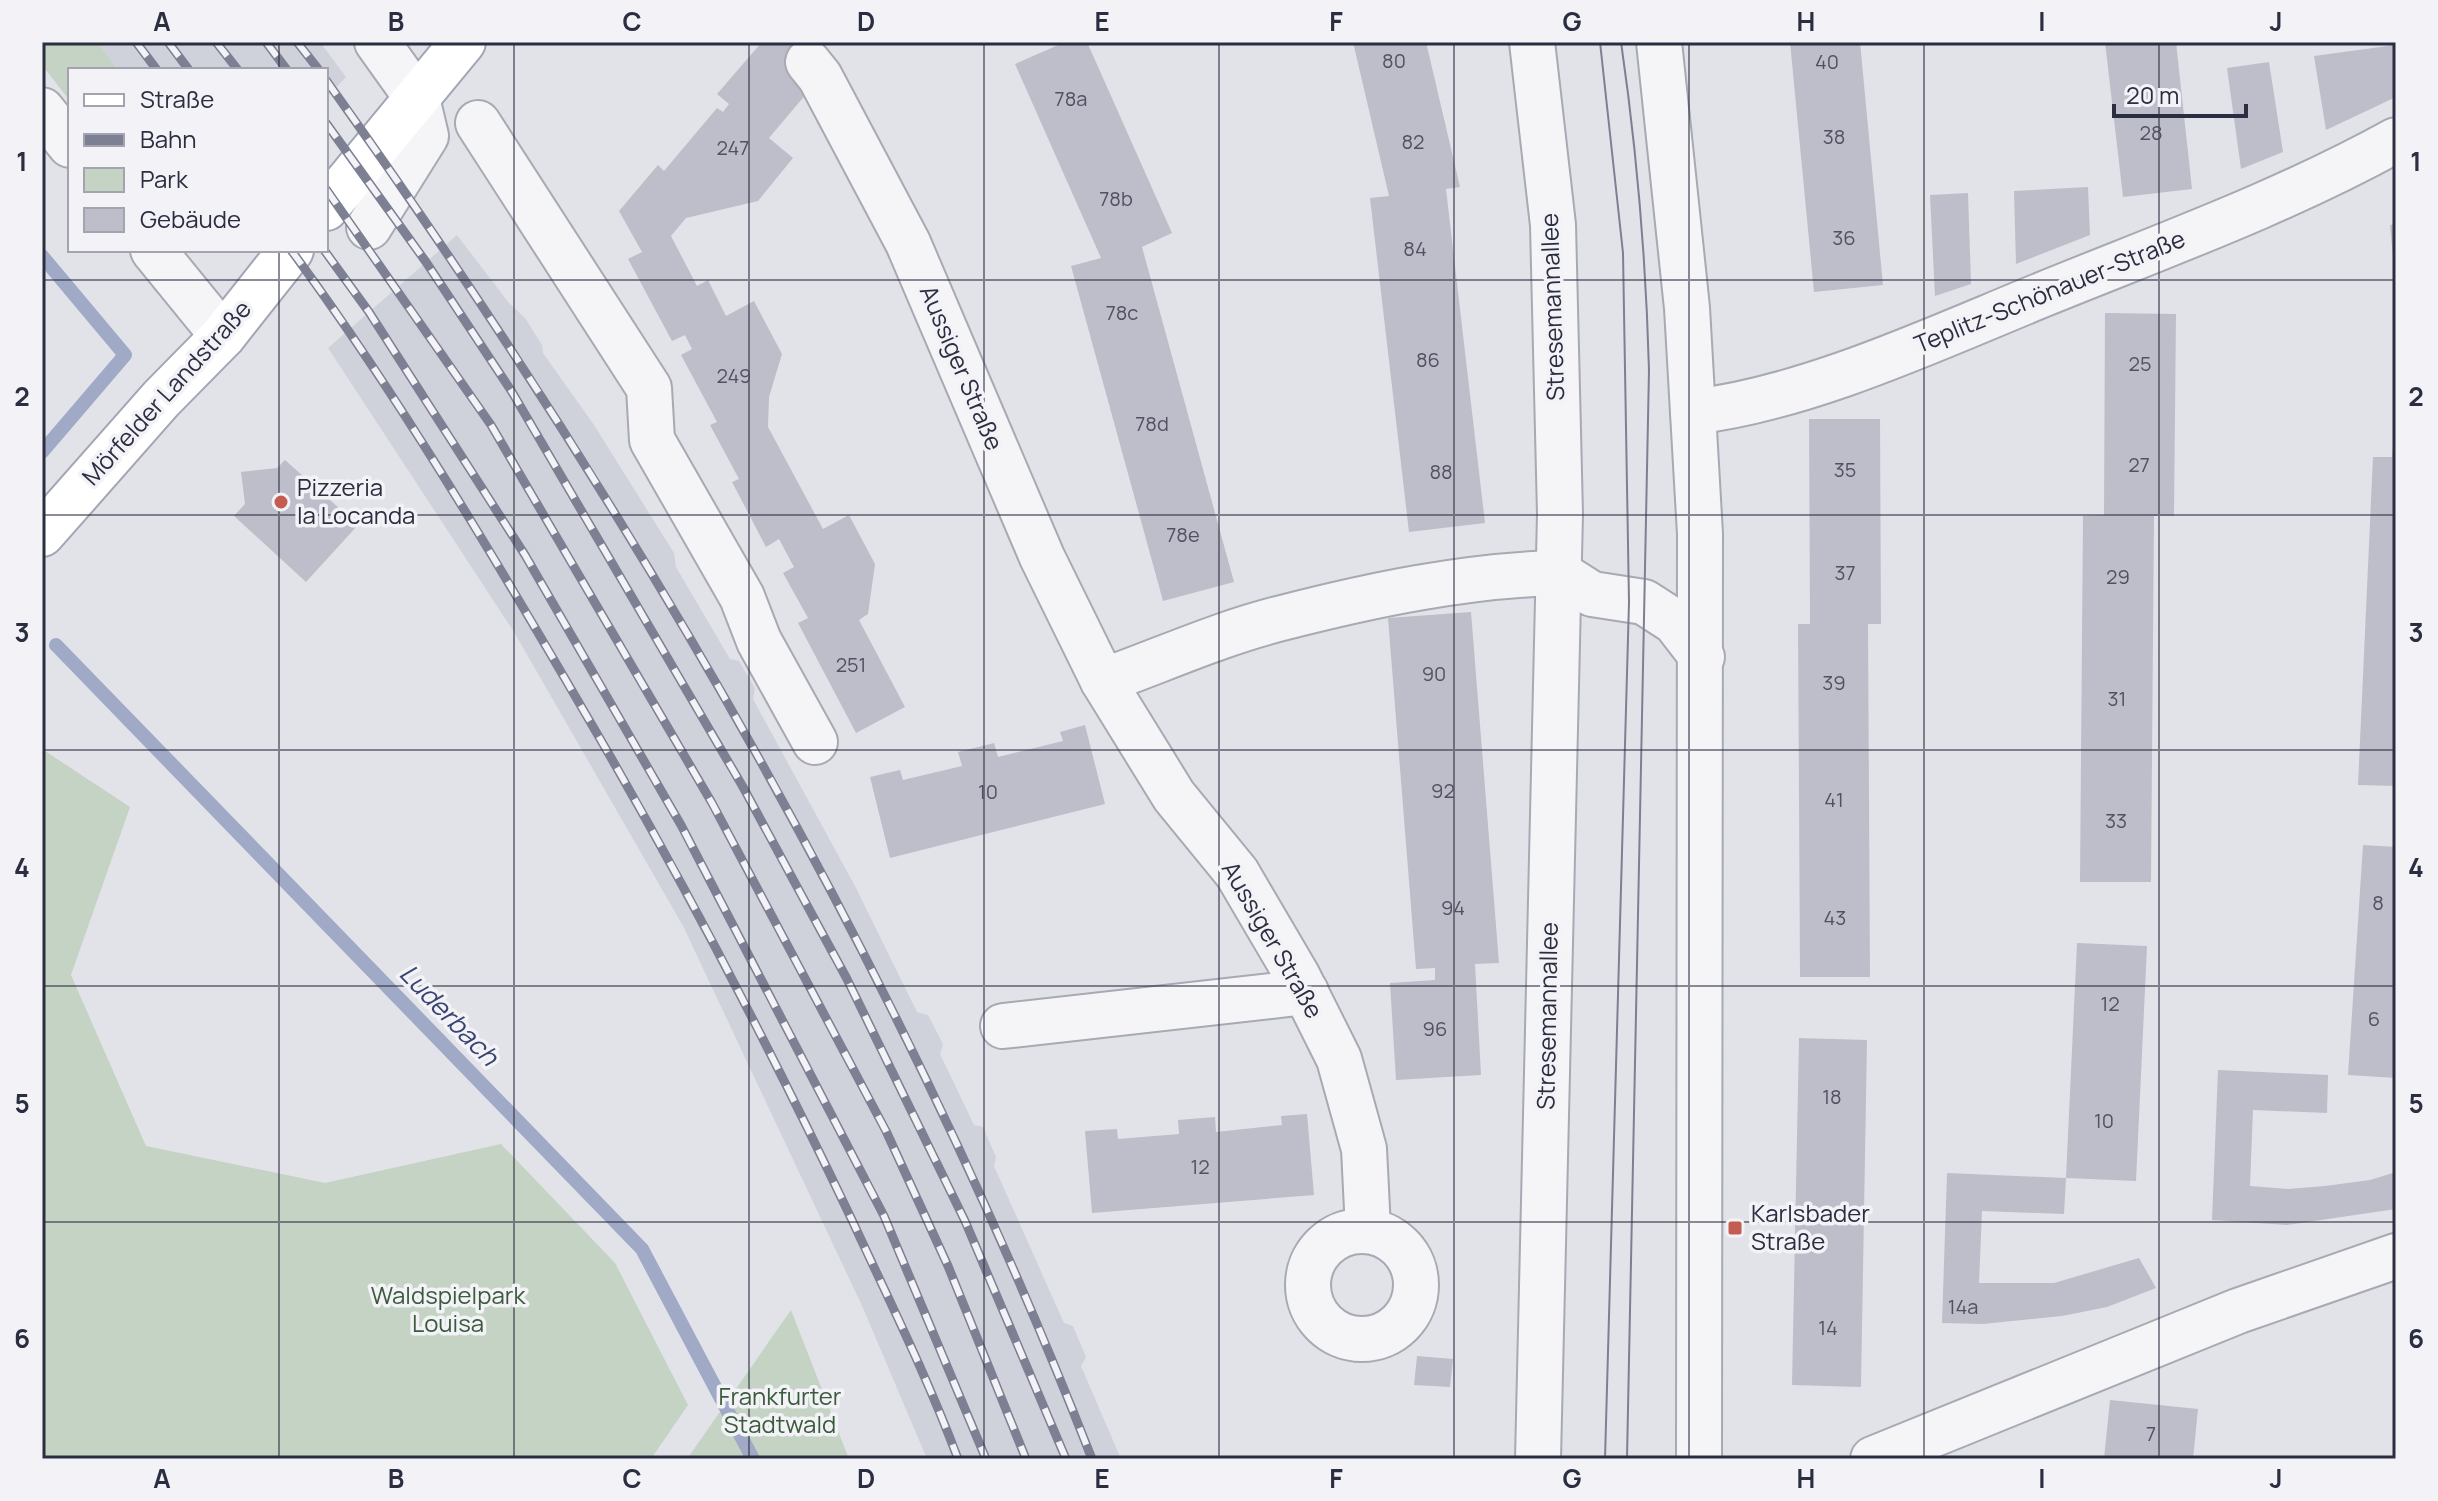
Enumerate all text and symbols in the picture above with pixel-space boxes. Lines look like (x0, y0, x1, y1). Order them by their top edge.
text: A (153, 3, 171, 39)
text: B (388, 3, 404, 39)
text: C (622, 3, 642, 39)
text: D (857, 3, 875, 39)
text: E (1094, 3, 1110, 39)
text: F (1329, 3, 1343, 39)
text: G (1562, 3, 1582, 39)
text: H (1797, 3, 1815, 39)
text: I (2038, 3, 2046, 39)
text: J (2269, 3, 2283, 39)
house number: 80 (1382, 47, 1406, 74)
house number: 40 (1815, 48, 1839, 75)
legend (68, 68, 328, 252)
scale bar (2114, 68, 2246, 118)
text: 20 m (2126, 78, 2179, 111)
text: Straße (140, 82, 214, 115)
house number: 78a (1055, 85, 1087, 112)
house number: 28 (2139, 119, 2163, 146)
text: Bahn (140, 122, 197, 155)
house number: 38 (1823, 123, 1845, 150)
house number: 82 (1401, 128, 1425, 155)
house number: 247 (717, 134, 749, 161)
text: 1 (16, 143, 28, 179)
text: 1 (2410, 143, 2422, 179)
text: Park (140, 162, 189, 195)
house number: 78b (1099, 185, 1133, 212)
text: Gebäude (140, 202, 241, 235)
street label: Stresemannallee (1532, 213, 1571, 402)
street label: Teplitz-Schönauer-Straße (1909, 221, 2190, 360)
house number: 36 (1832, 224, 1856, 251)
house number: 84 (1403, 235, 1427, 262)
street label: Aussiger Straße (913, 280, 1012, 455)
street label: Mörfelder Landstraße (74, 292, 258, 492)
house number: 78c (1106, 299, 1138, 326)
house number: 86 (1416, 346, 1440, 373)
house number: 25 (2129, 350, 2151, 377)
house number: 249 (717, 362, 752, 389)
text: 2 (14, 378, 30, 414)
text: 2 (2408, 378, 2424, 414)
house number: 78d (1135, 410, 1169, 437)
house number: 27 (2128, 451, 2150, 478)
house number: 35 (1834, 456, 1856, 483)
house number: 88 (1429, 458, 1453, 485)
place label: Pizzeria la Locanda (297, 470, 415, 531)
marker: Pizzeria la Locanda (272, 493, 290, 511)
house number: 78e (1166, 521, 1200, 548)
house number: 37 (1834, 559, 1856, 586)
house number: 29 (2106, 563, 2130, 590)
text: 3 (14, 614, 30, 650)
text: 3 (2408, 614, 2424, 650)
house number: 251 (836, 651, 866, 678)
house number: 90 (1422, 660, 1446, 687)
house number: 39 (1822, 669, 1846, 696)
house number: 31 (2108, 685, 2126, 712)
house number: 92 (1431, 777, 1455, 804)
house number: 10 (978, 778, 998, 805)
house number: 41 (1824, 786, 1844, 813)
house number: 33 (2105, 807, 2127, 834)
text: 4 (14, 849, 30, 885)
text: 4 (2408, 849, 2424, 885)
street label: Aussiger Straße (1215, 855, 1332, 1024)
house number: 8 (2372, 889, 2384, 916)
house number: 94 (1441, 894, 1465, 921)
house number: 43 (1824, 904, 1846, 931)
street label: Stresemannallee (1528, 922, 1565, 1110)
water label: Luderbach (392, 956, 508, 1074)
house number: 12 (2100, 990, 2120, 1017)
house number: 6 (2368, 1005, 2380, 1032)
house number: 96 (1423, 1015, 1447, 1042)
house number: 18 (1822, 1083, 1842, 1110)
text: 5 (14, 1085, 30, 1121)
text: 5 (2408, 1085, 2424, 1121)
house number: 10 (2094, 1107, 2114, 1134)
house number: 12 (1190, 1153, 1210, 1180)
place label: Karlsbader Straße (1751, 1196, 1870, 1257)
marker: Karlsbader Straße (1726, 1219, 1744, 1237)
park label: Waldspielpark Louisa (371, 1278, 526, 1339)
house number: 14a (1948, 1293, 1978, 1320)
house number: 14 (1818, 1314, 1838, 1341)
text: 6 (14, 1320, 30, 1356)
text: 6 (2408, 1320, 2424, 1356)
park label: Frankfurter Stadtwald (719, 1379, 842, 1440)
house number: 7 (2146, 1420, 2156, 1447)
text: A (153, 1460, 171, 1496)
text: B (388, 1460, 404, 1496)
text: C (622, 1460, 642, 1496)
text: D (857, 1460, 875, 1496)
text: E (1094, 1460, 1110, 1496)
text: F (1329, 1460, 1343, 1496)
text: G (1562, 1460, 1582, 1496)
text: H (1797, 1460, 1815, 1496)
text: I (2038, 1460, 2046, 1496)
text: J (2269, 1460, 2283, 1496)

